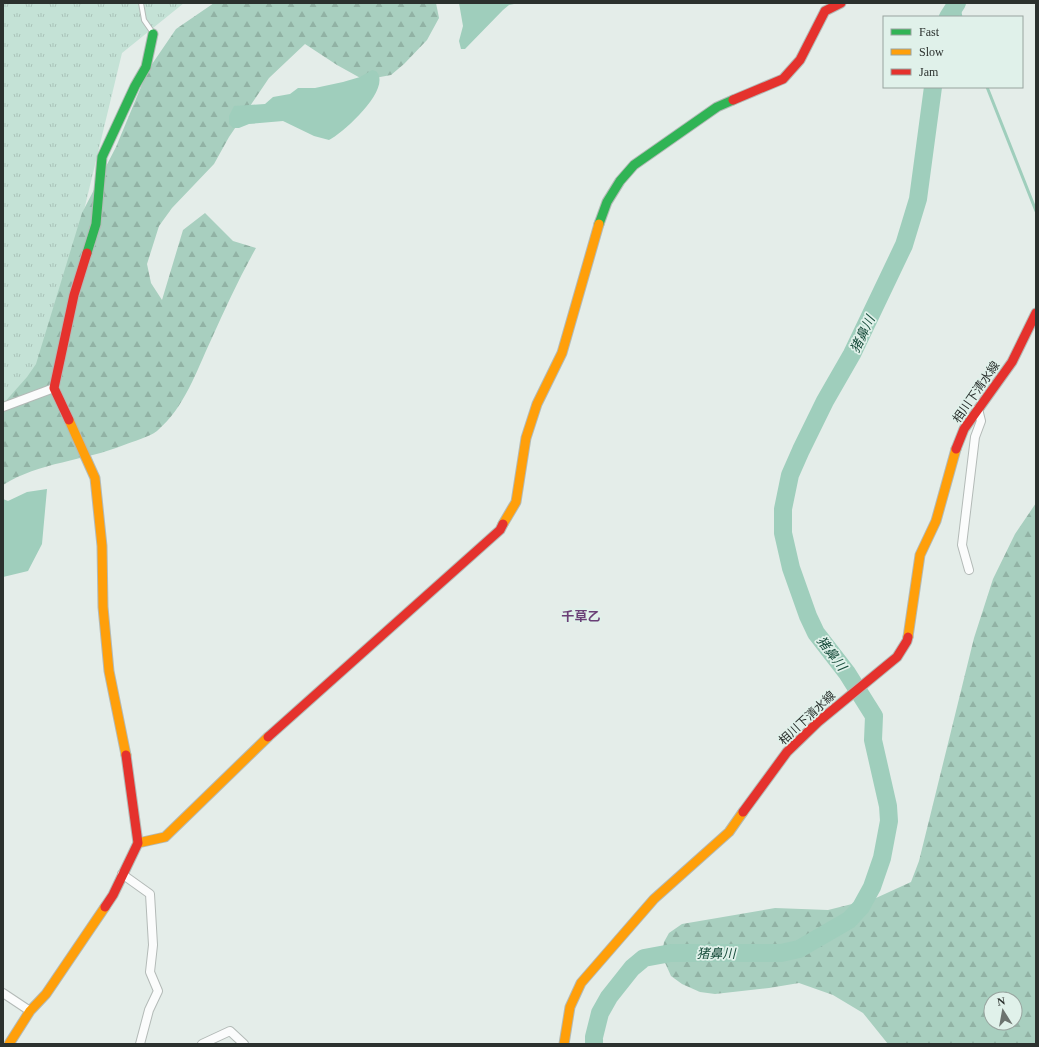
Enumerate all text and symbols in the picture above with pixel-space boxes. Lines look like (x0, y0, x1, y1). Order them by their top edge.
legend (883, 16, 1023, 88)
text: Fast (919, 25, 940, 39)
text: Slow (919, 45, 944, 59)
text: Jam (919, 65, 939, 79)
water label: 猪鼻川 (847, 312, 879, 355)
street label: 相川下清水線 (950, 358, 1002, 426)
district label: 千草乙 (561, 609, 601, 624)
water label: 猪鼻川 (814, 633, 851, 675)
street label: 相川下清水線 (776, 688, 838, 748)
water label: 猪鼻川 (696, 946, 737, 961)
north arrow (983, 991, 1023, 1031)
text: N (996, 995, 1006, 1008)

